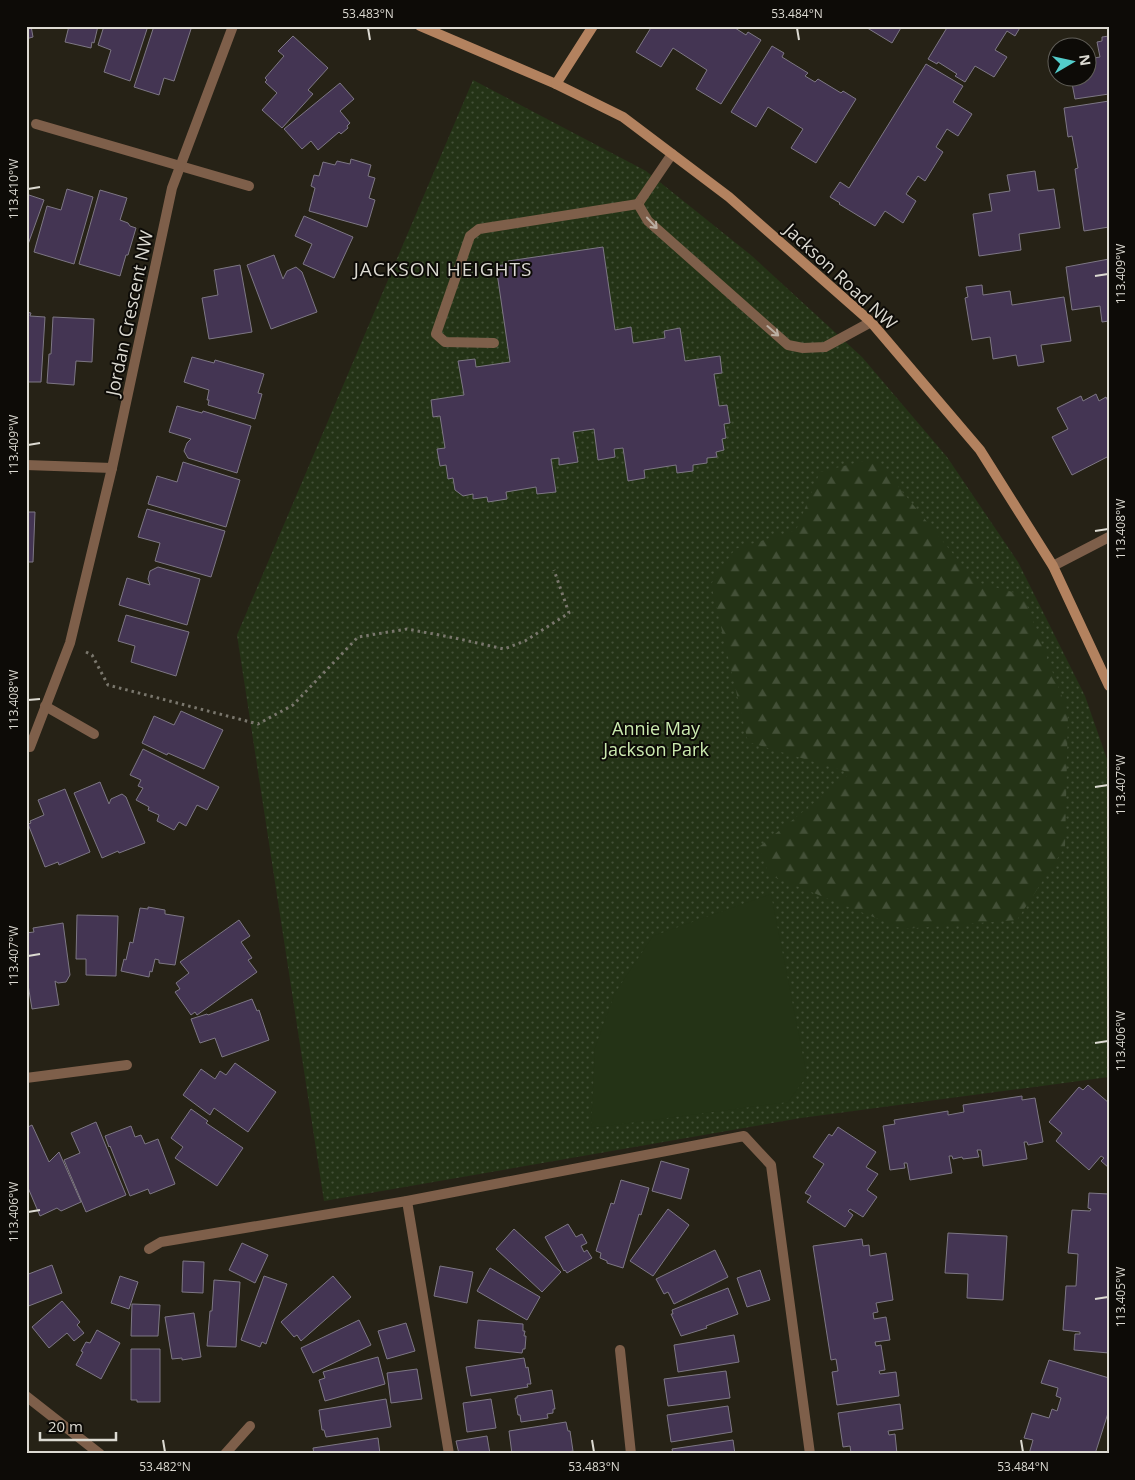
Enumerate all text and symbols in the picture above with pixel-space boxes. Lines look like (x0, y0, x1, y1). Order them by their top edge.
text: 53.483°N (342, 5, 394, 22)
text: 53.484°N (771, 5, 823, 22)
north arrow (1048, 38, 1098, 88)
text: N (1075, 53, 1096, 67)
text: 113.410°W (5, 159, 22, 219)
one-way arrow (645, 216, 657, 229)
street label: Jackson Road NW (778, 216, 903, 335)
street label: Jordan Crescent NW (99, 228, 158, 400)
text: 113.409°W (1112, 244, 1129, 304)
district label: JACKSON HEIGHTS (352, 256, 532, 282)
one-way arrow (766, 325, 779, 337)
text: 113.409°W (5, 415, 22, 475)
text: 113.408°W (1112, 499, 1129, 559)
text: 113.408°W (5, 670, 22, 730)
park label: Annie May Jackson Park (601, 716, 709, 761)
text: 113.407°W (1112, 755, 1129, 815)
text: 113.407°W (5, 926, 22, 986)
text: 113.406°W (1112, 1011, 1129, 1071)
text: 113.406°W (5, 1182, 22, 1242)
text: 113.405°W (1112, 1267, 1129, 1327)
scale bar (40, 1410, 116, 1442)
text: 20 m (48, 1416, 83, 1436)
text: 53.482°N (139, 1458, 191, 1475)
text: 53.483°N (568, 1458, 620, 1475)
text: 53.484°N (997, 1458, 1049, 1475)

